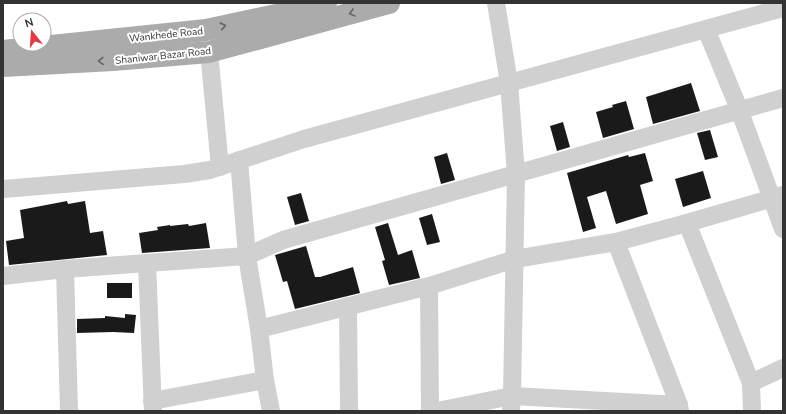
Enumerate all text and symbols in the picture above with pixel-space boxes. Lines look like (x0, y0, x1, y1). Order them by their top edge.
one-way arrow (348, 8, 355, 17)
north arrow (12, 12, 52, 52)
text: N (23, 15, 35, 31)
one-way arrow (219, 23, 226, 31)
street label: Wankhede Road (128, 24, 204, 46)
street label: Shaniwar Bazar Road (115, 44, 212, 68)
one-way arrow (98, 56, 104, 65)

